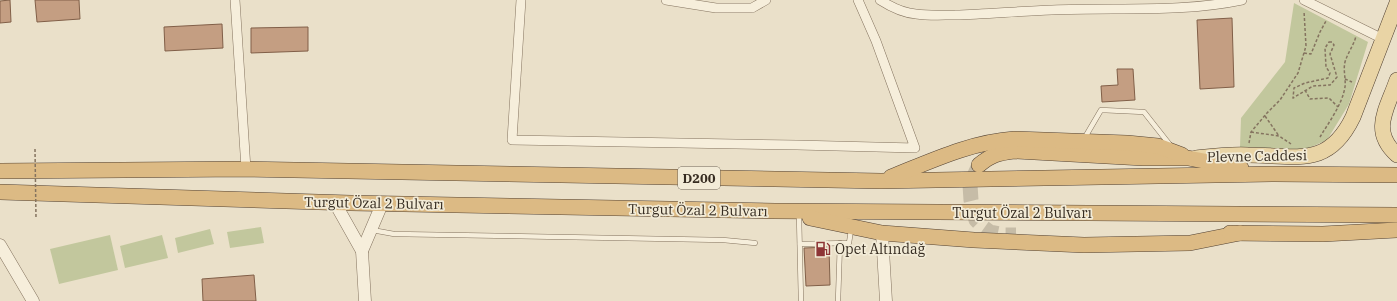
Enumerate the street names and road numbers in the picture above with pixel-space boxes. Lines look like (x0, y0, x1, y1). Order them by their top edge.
street label: Plevne Caddesi (1207, 146, 1307, 166)
road number: D200 (678, 167, 720, 189)
street label: Turgut Özal 2 Bulvarı (304, 193, 444, 213)
street label: Turgut Özal 2 Bulvarı (628, 200, 768, 220)
street label: Turgut Özal 2 Bulvarı (952, 204, 1092, 222)

